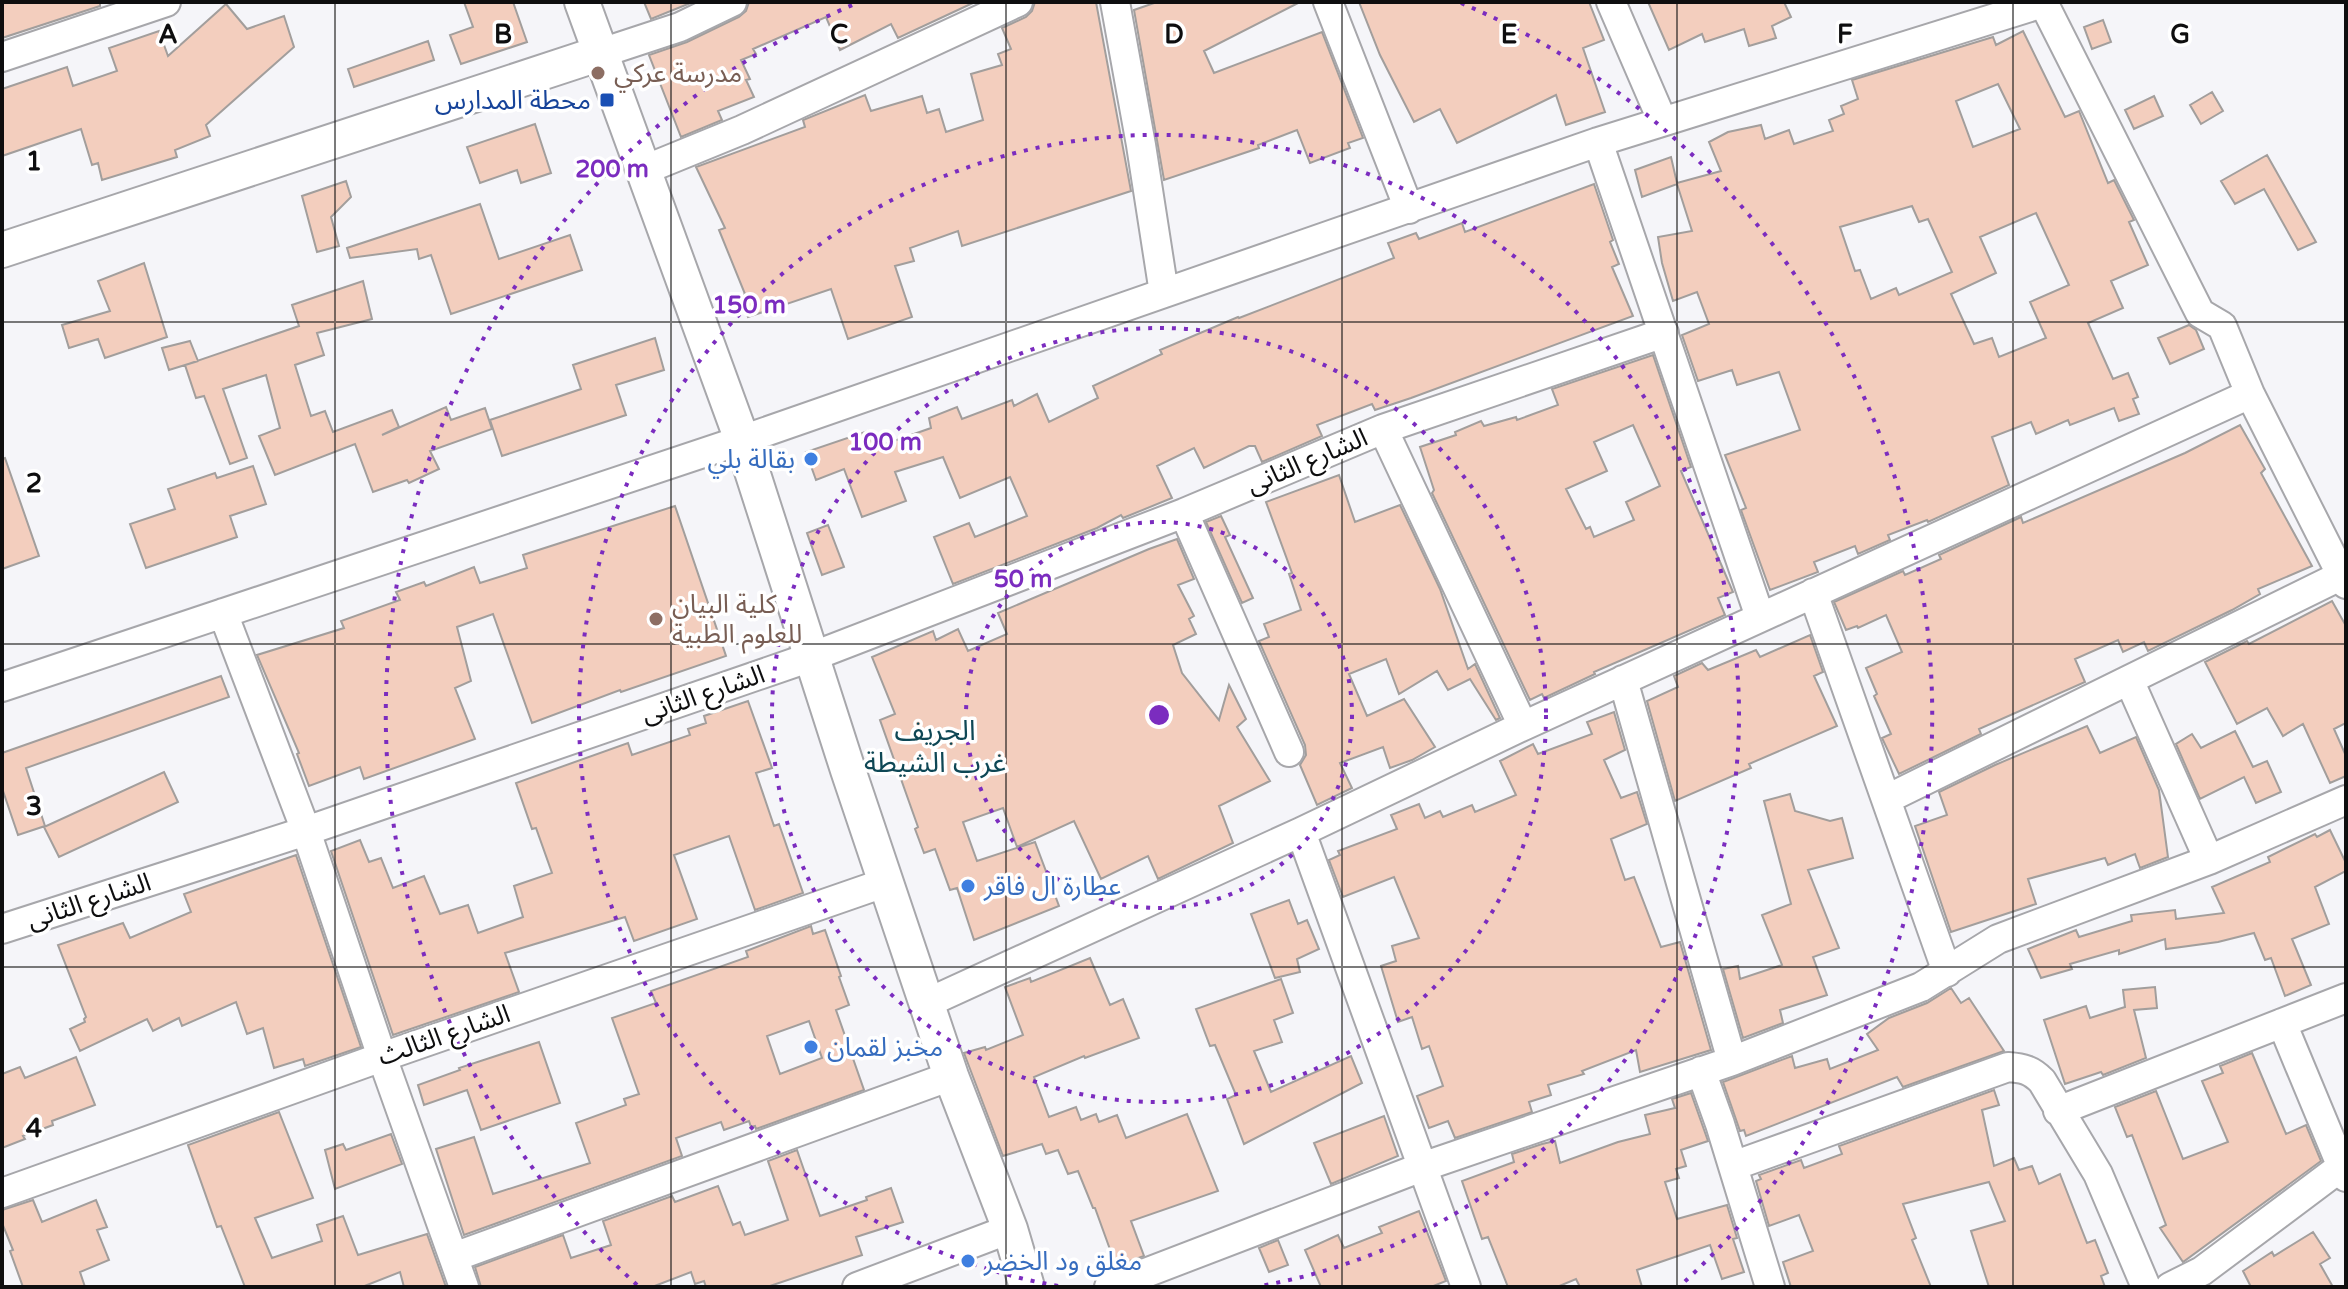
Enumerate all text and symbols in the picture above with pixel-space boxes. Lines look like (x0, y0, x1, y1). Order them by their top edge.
text: A (158, 19, 178, 50)
text: B (494, 19, 512, 50)
text: C (830, 19, 848, 50)
text: D (1164, 19, 1184, 50)
text: E (1501, 19, 1517, 50)
text: F (1837, 19, 1853, 50)
text: G (2170, 19, 2190, 50)
place label: مدرسة عركي (614, 58, 742, 93)
marker: مدرسة عركي (589, 64, 607, 82)
place label: محطة المدارس (435, 85, 591, 116)
marker: محطة المدارس (598, 91, 616, 109)
text: 1 (26, 146, 42, 177)
text: 200 m (575, 155, 649, 184)
text: 150 m (712, 291, 786, 320)
street label: الشارع الثانى (1242, 422, 1373, 503)
text: 100 m (848, 428, 922, 457)
place label: بقالة بلي (707, 444, 795, 479)
marker: بقالة بلي (802, 450, 820, 468)
text: 2 (26, 468, 42, 499)
text: 50 m (994, 565, 1052, 594)
place label: كلية البيان للعلوم الطبية (672, 589, 802, 654)
marker: كلية البيان للعلوم الطبية (647, 610, 665, 628)
street label: الشارع الثانى (637, 658, 770, 732)
centre of rings (1145, 701, 1173, 729)
district label: الجريف غرب الشيطة (864, 714, 1006, 780)
text: 3 (26, 791, 42, 822)
street label: الشارع الثانى (23, 866, 156, 938)
place label: عطارة ال فاقر (983, 871, 1121, 902)
marker: عطارة ال فاقر (959, 877, 977, 895)
street label: الشارع الثالث (374, 998, 515, 1075)
place label: مخبز لقمان (827, 1032, 943, 1063)
marker: مخبز لقمان (802, 1038, 820, 1056)
text: 4 (26, 1113, 42, 1144)
place label: مغلق ود الخضر (983, 1246, 1142, 1277)
marker: مغلق ود الخضر (959, 1252, 977, 1270)

